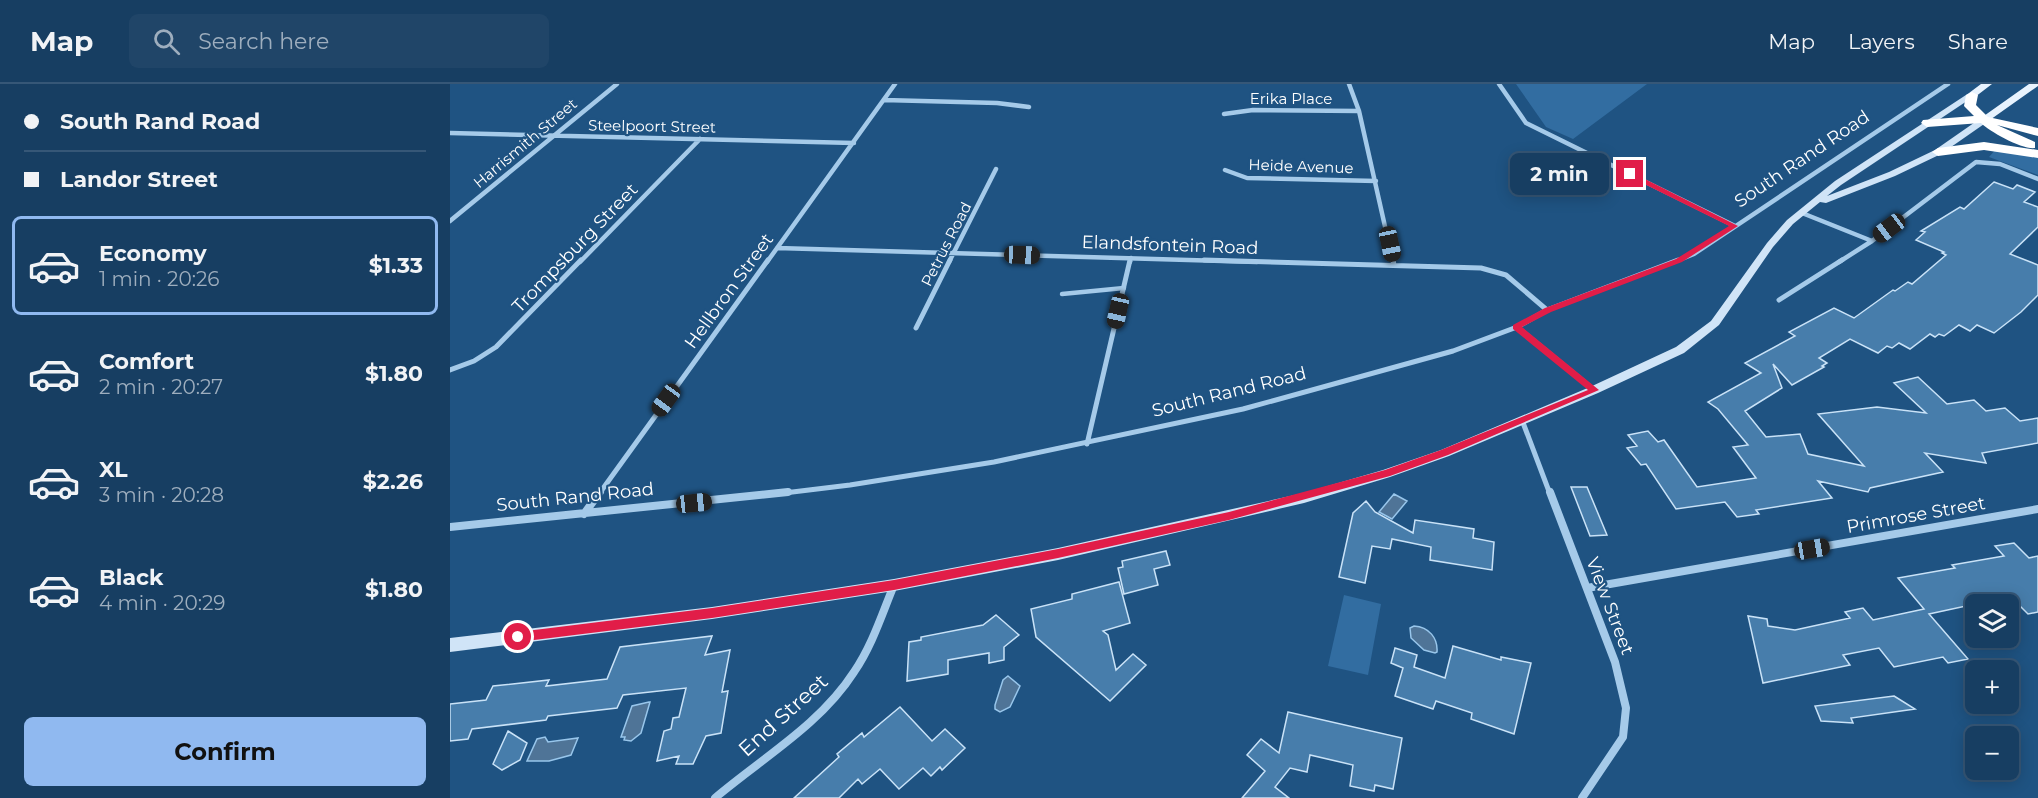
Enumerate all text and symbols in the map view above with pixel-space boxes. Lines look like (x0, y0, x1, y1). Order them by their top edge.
search box (129, 14, 549, 68)
text: Map (30, 24, 93, 58)
icon: search (150, 25, 183, 58)
text: Search here (198, 28, 329, 55)
text: Map (1768, 29, 1815, 54)
text: Layers (1848, 29, 1915, 54)
text: Share (1948, 29, 2008, 54)
street label: Erika Place (1250, 89, 1332, 108)
street label: Harrismith Street (469, 94, 581, 192)
street label: South Rand Road (1730, 106, 1874, 212)
text: South Rand Road (60, 108, 260, 135)
street label: Steelpoort Street (588, 115, 716, 137)
callout: 2 min (1510, 153, 1609, 195)
street label: Heide Avenue (1248, 155, 1354, 177)
route end (1616, 160, 1643, 187)
text: 2 min (1530, 162, 1589, 186)
text: Landor Street (60, 166, 218, 193)
street label: Trompsburg Street (508, 179, 642, 317)
street label: Petrus Road (917, 199, 975, 289)
car (1869, 210, 1909, 246)
car (1377, 225, 1403, 263)
street label: Hellbron Street (680, 229, 778, 353)
street label: Elandsfontein Road (1081, 231, 1259, 259)
icon: car (27, 239, 81, 293)
text: Economy (99, 240, 207, 267)
car (1004, 245, 1040, 265)
text: $1.33 (369, 252, 423, 279)
text: 1 min · 20:26 (99, 267, 219, 291)
car (1105, 291, 1131, 331)
icon: car (27, 347, 81, 401)
text: Comfort (99, 348, 194, 375)
text: $1.80 (365, 360, 423, 387)
street label: South Rand Road (1150, 362, 1308, 422)
text: 2 min · 20:27 (99, 375, 223, 399)
car (648, 380, 684, 420)
icon: car (27, 455, 81, 509)
text: XL (99, 456, 128, 483)
text: $2.26 (363, 468, 423, 495)
street label: South Rand Road (495, 478, 655, 516)
text: 3 min · 20:28 (99, 483, 224, 507)
car (675, 492, 713, 514)
street label: Primrose Street (1845, 492, 1987, 538)
car (1793, 537, 1831, 561)
street label: View Street (1581, 554, 1639, 658)
icon: car (27, 563, 81, 617)
text: Black (99, 564, 163, 591)
text: $1.80 (365, 576, 423, 603)
text: 4 min · 20:29 (99, 591, 225, 615)
map controls (1965, 594, 2019, 780)
button: layers (1965, 594, 2019, 648)
route start (504, 623, 531, 650)
button: + (1965, 660, 2019, 714)
street label: End Street (733, 668, 833, 762)
button: Confirm (24, 717, 426, 786)
button: − (1965, 726, 2019, 780)

